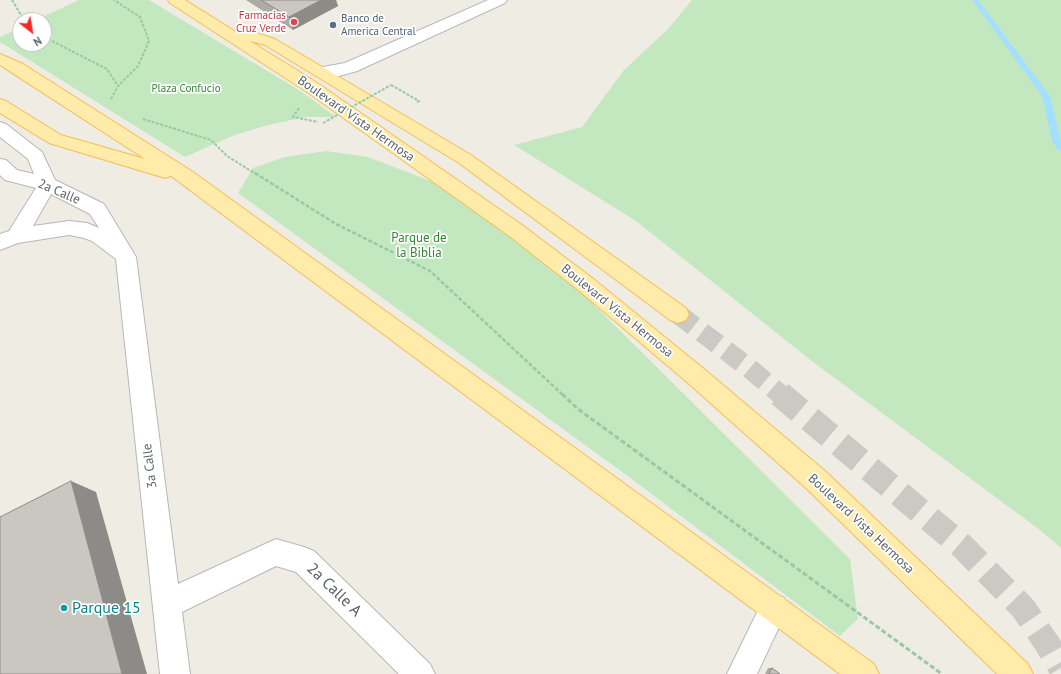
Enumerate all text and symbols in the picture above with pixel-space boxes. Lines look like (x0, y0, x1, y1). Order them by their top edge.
place label: Farmacias Cruz Verde (236, 9, 286, 35)
north arrow (12, 12, 52, 52)
place label: Banco de America Central (341, 12, 416, 38)
marker: Farmacias Cruz Verde (289, 17, 299, 27)
marker: Banco de America Central (328, 20, 338, 30)
text: N (31, 34, 44, 49)
street label: Boulevard Vista Hermosa (295, 73, 417, 165)
park label: Plaza Confucio (151, 82, 221, 96)
street label: 2a Calle (35, 176, 83, 208)
park label: Parque de la Biblia (391, 230, 447, 261)
street label: Boulevard Vista Hermosa (558, 261, 676, 361)
street label: 3a Calle (140, 443, 160, 489)
street label: Boulevard Vista Hermosa (805, 471, 917, 577)
street label: 2a Calle A (303, 559, 365, 621)
place label: Parque 15 (72, 598, 141, 618)
marker: Parque 15 (59, 603, 69, 613)

